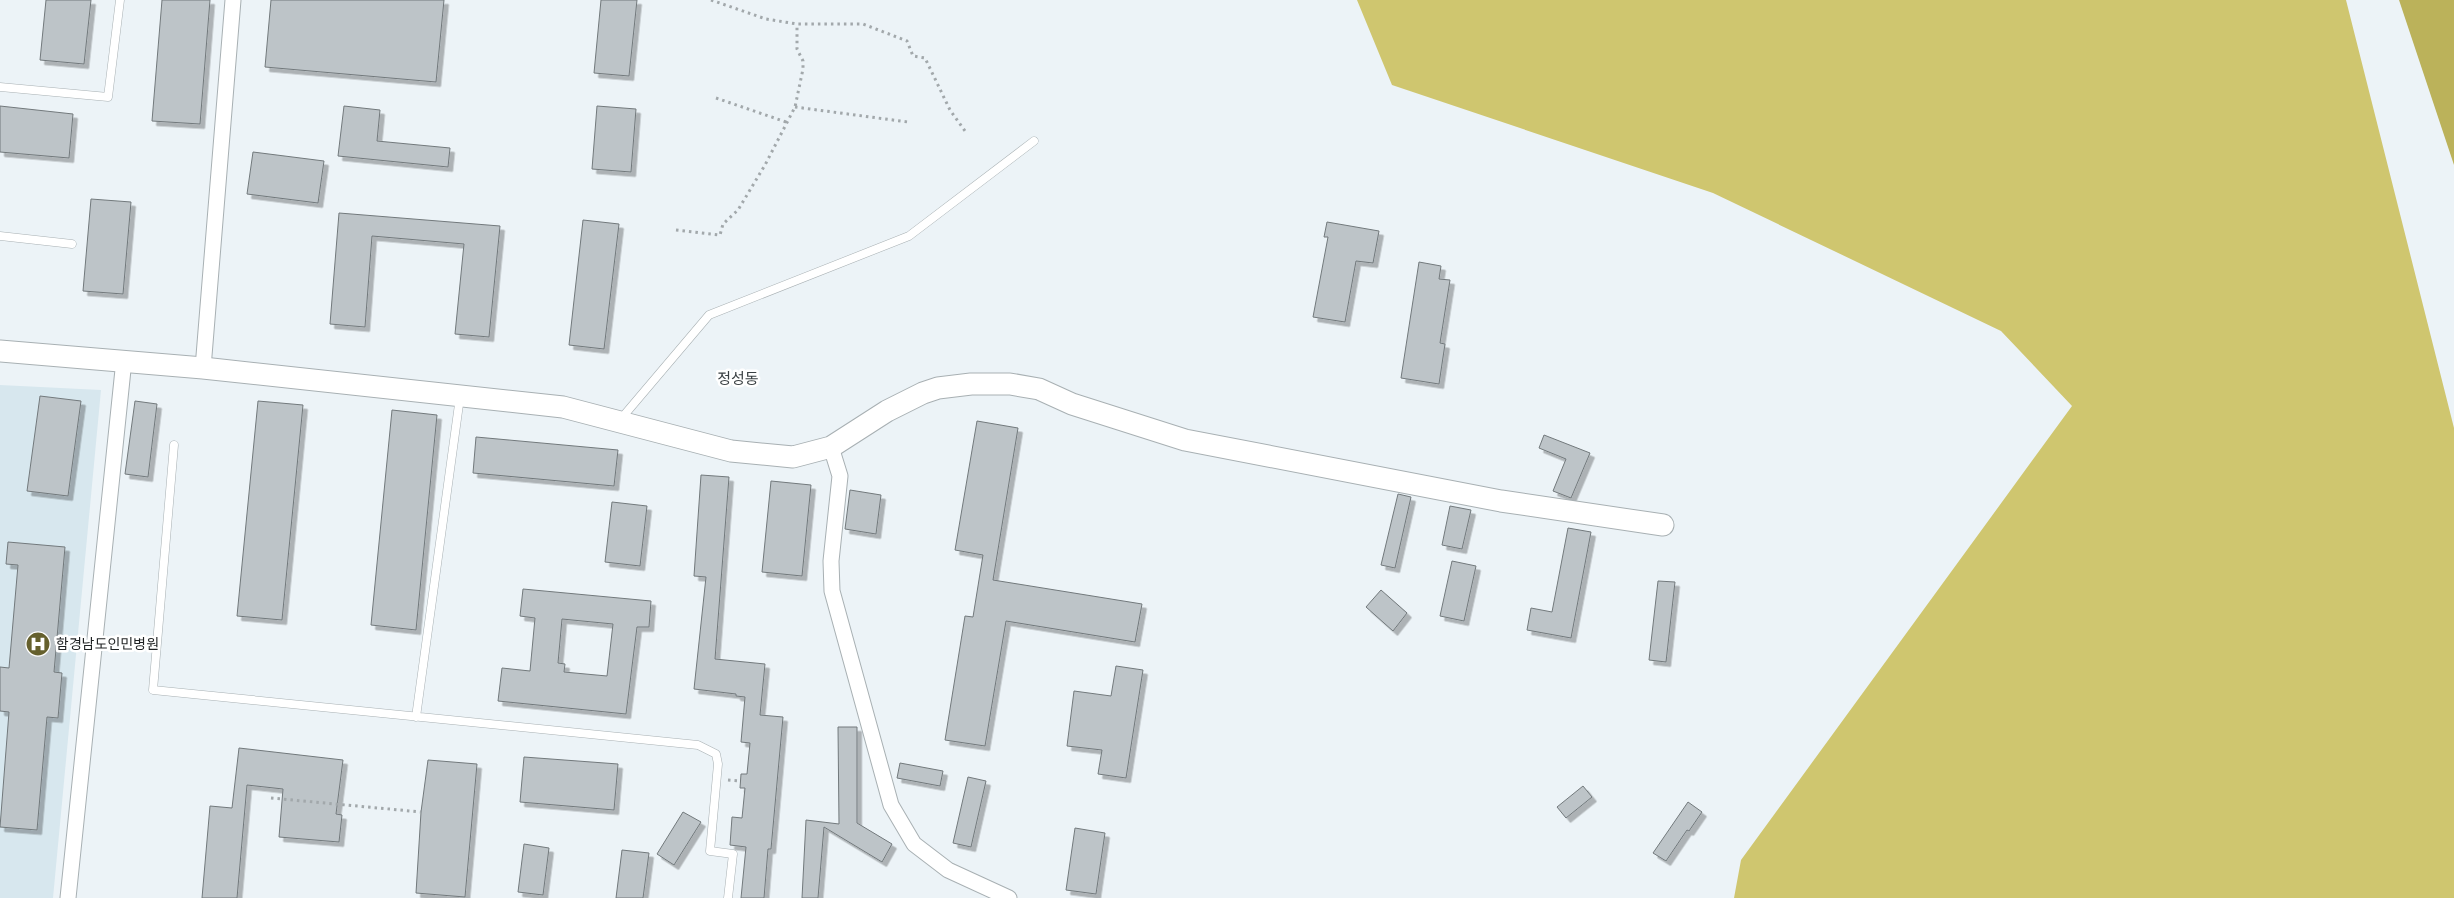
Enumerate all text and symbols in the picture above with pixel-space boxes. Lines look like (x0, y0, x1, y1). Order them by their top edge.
district label: 정성동 (717, 369, 759, 388)
hospital icon: 함경남도인민병원 (25, 631, 51, 657)
place label: 함경남도인민병원 (56, 635, 159, 653)

